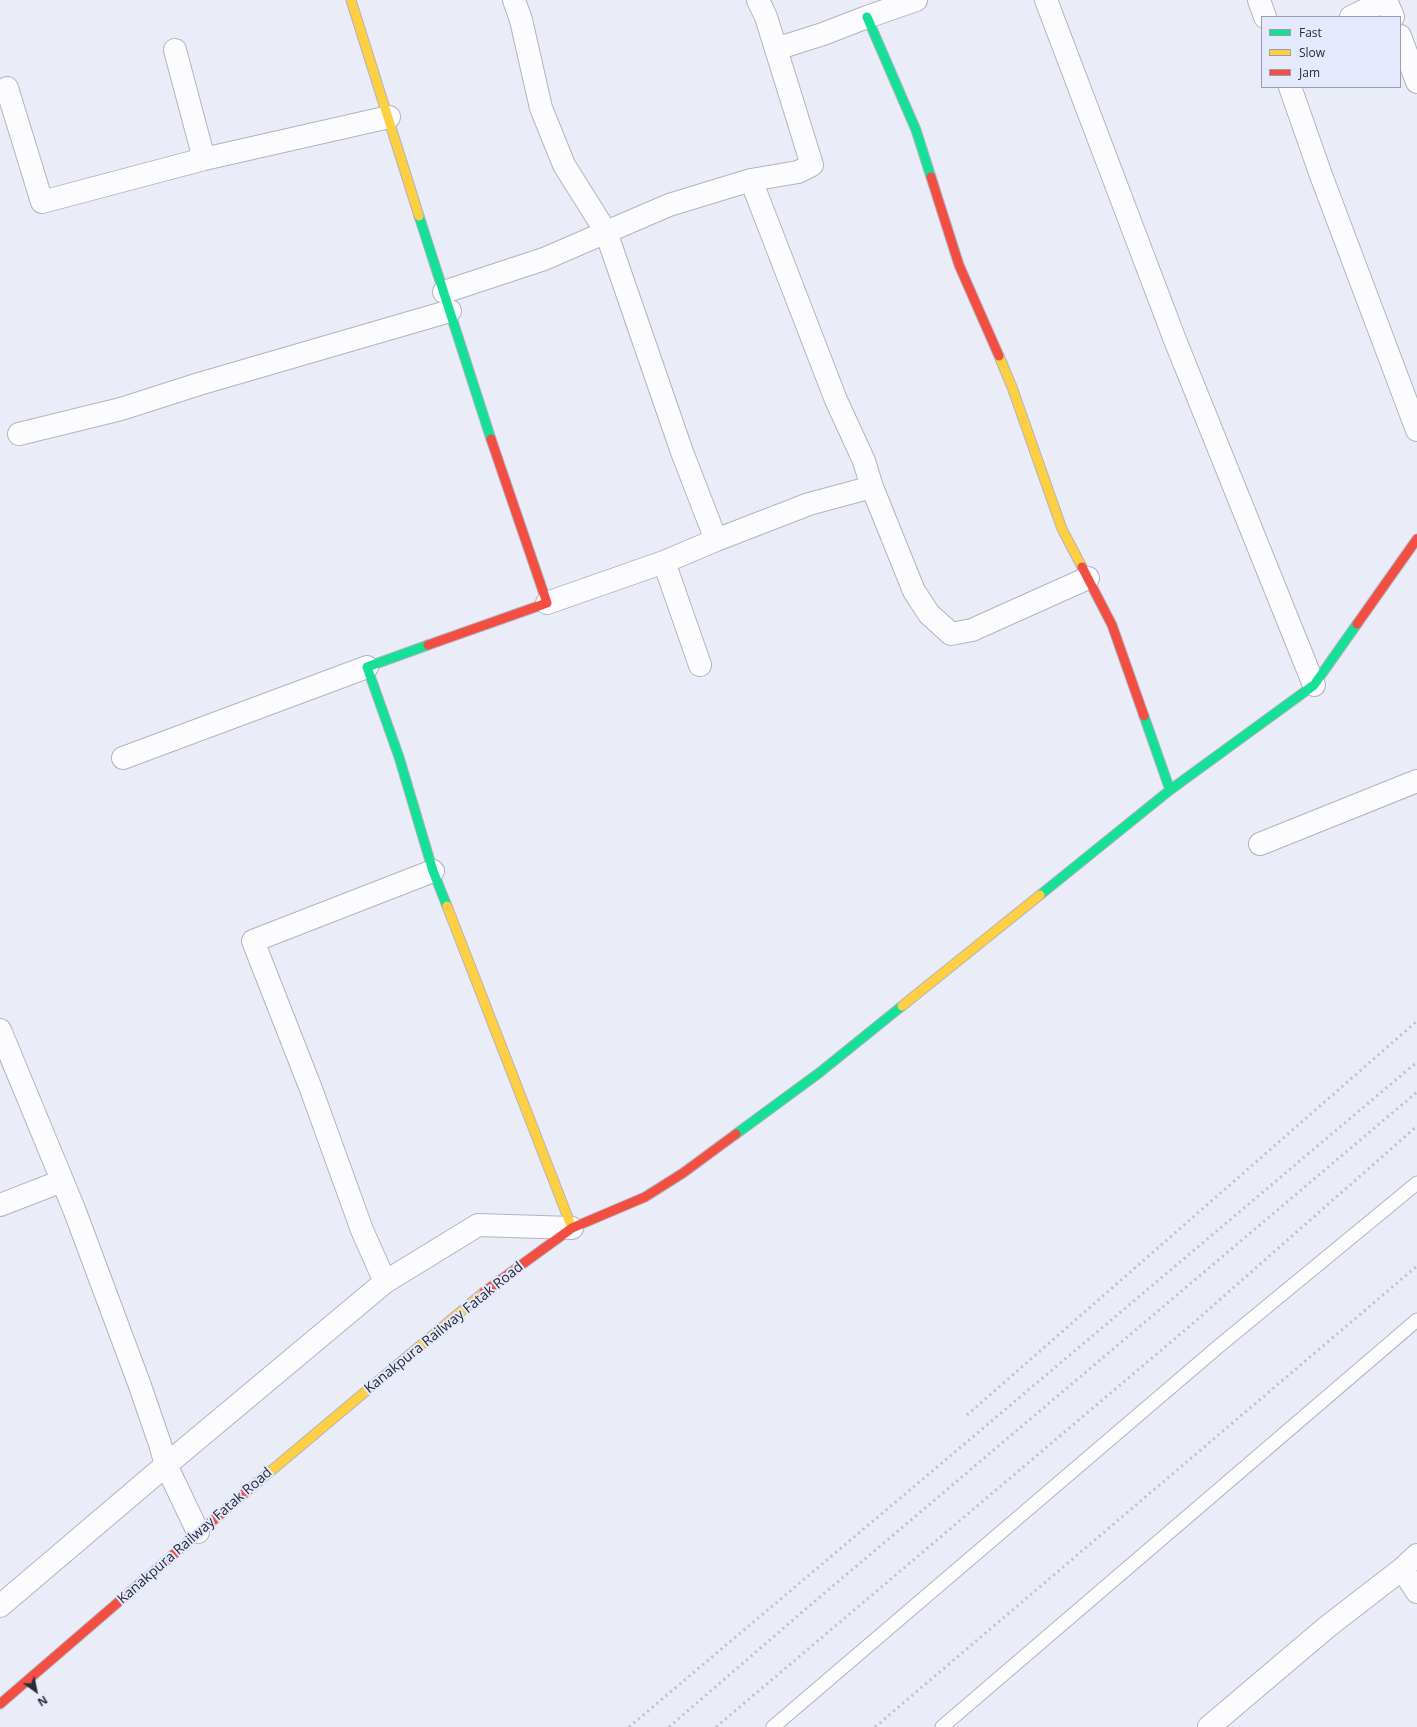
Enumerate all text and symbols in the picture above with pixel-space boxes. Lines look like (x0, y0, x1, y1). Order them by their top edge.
legend (1261, 16, 1401, 88)
text: Fast (1299, 24, 1322, 41)
text: Slow (1299, 44, 1325, 61)
text: Jam (1299, 64, 1320, 81)
street label: Kanakpura Railway Fatak Road (361, 1259, 527, 1397)
street label: Kanakpura Railway Fatak Road (114, 1464, 276, 1608)
north arrow (16, 1671, 56, 1711)
text: N (35, 1693, 51, 1710)

